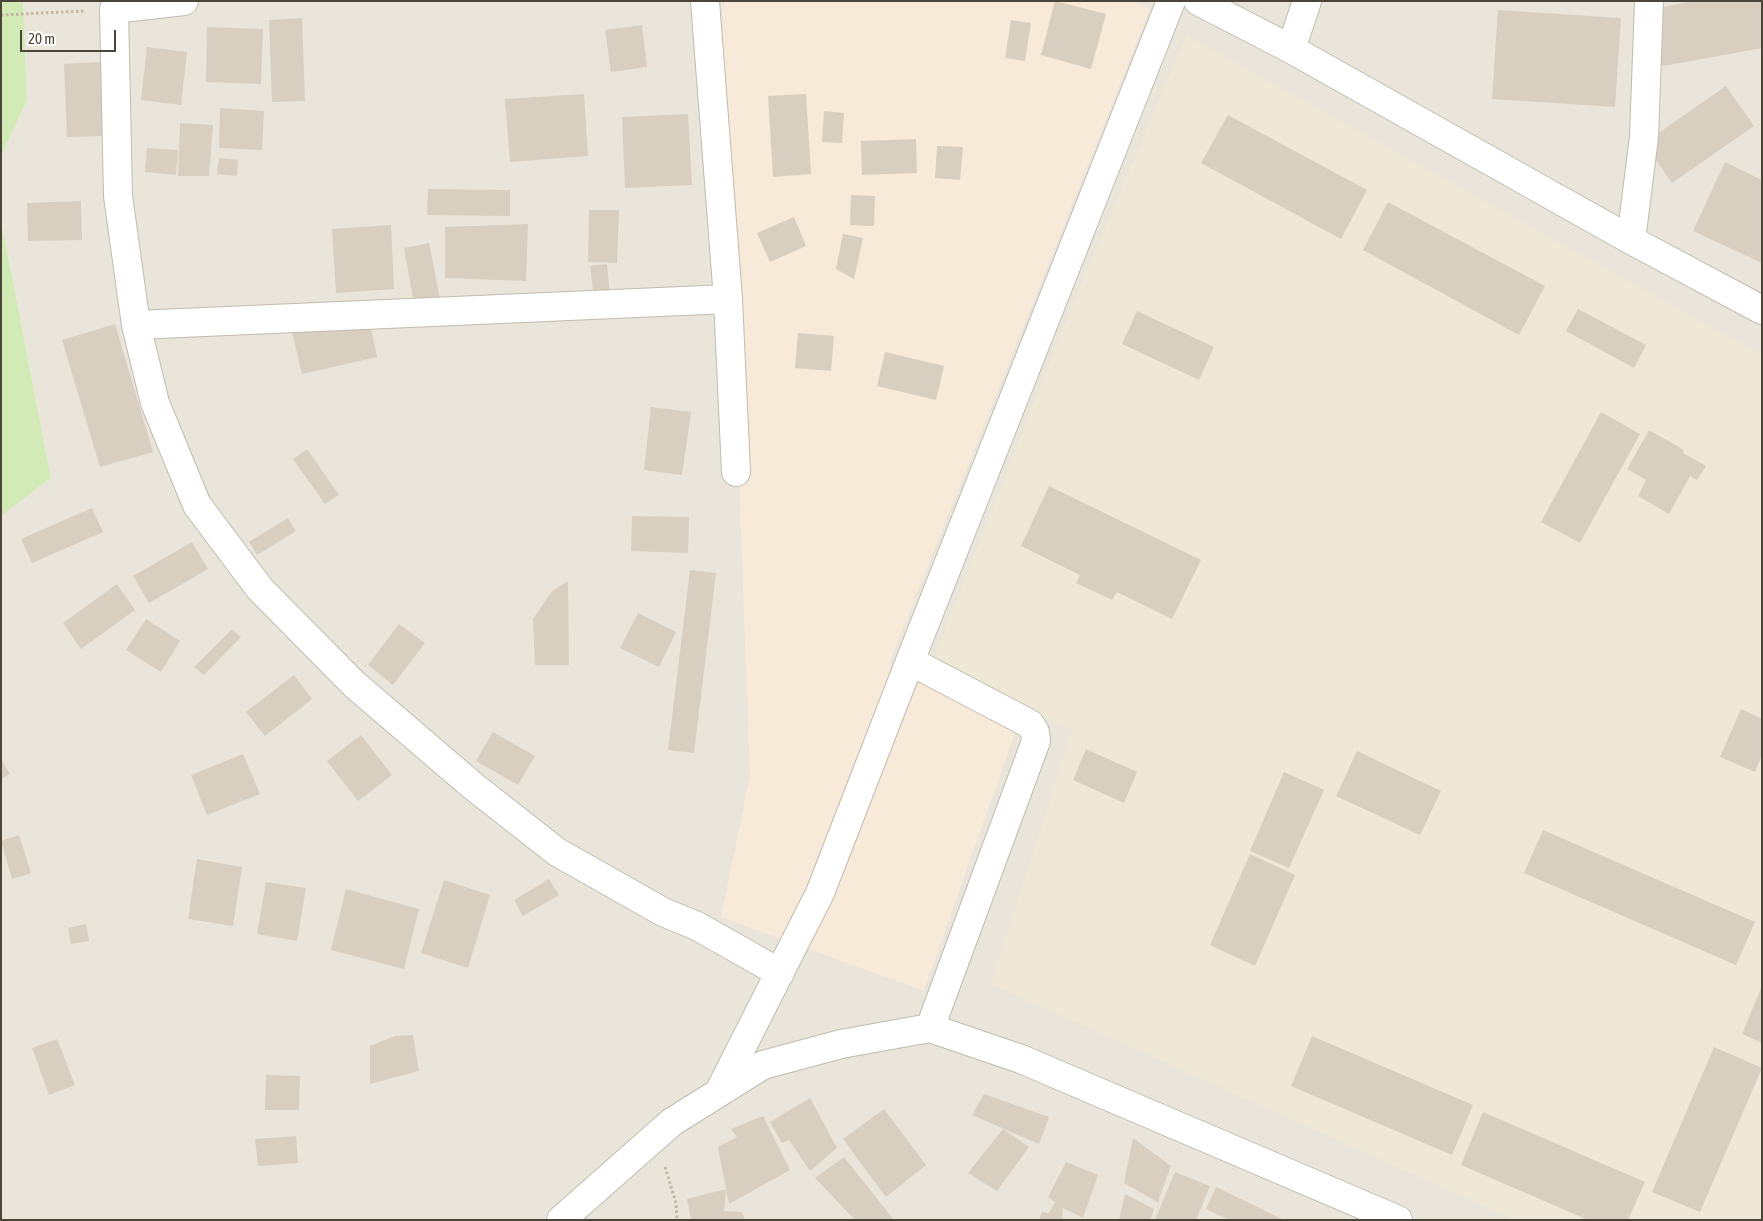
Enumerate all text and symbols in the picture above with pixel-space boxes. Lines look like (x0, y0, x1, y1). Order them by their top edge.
scale bar (22, 20, 119, 52)
text: 20 m (28, 30, 55, 47)

